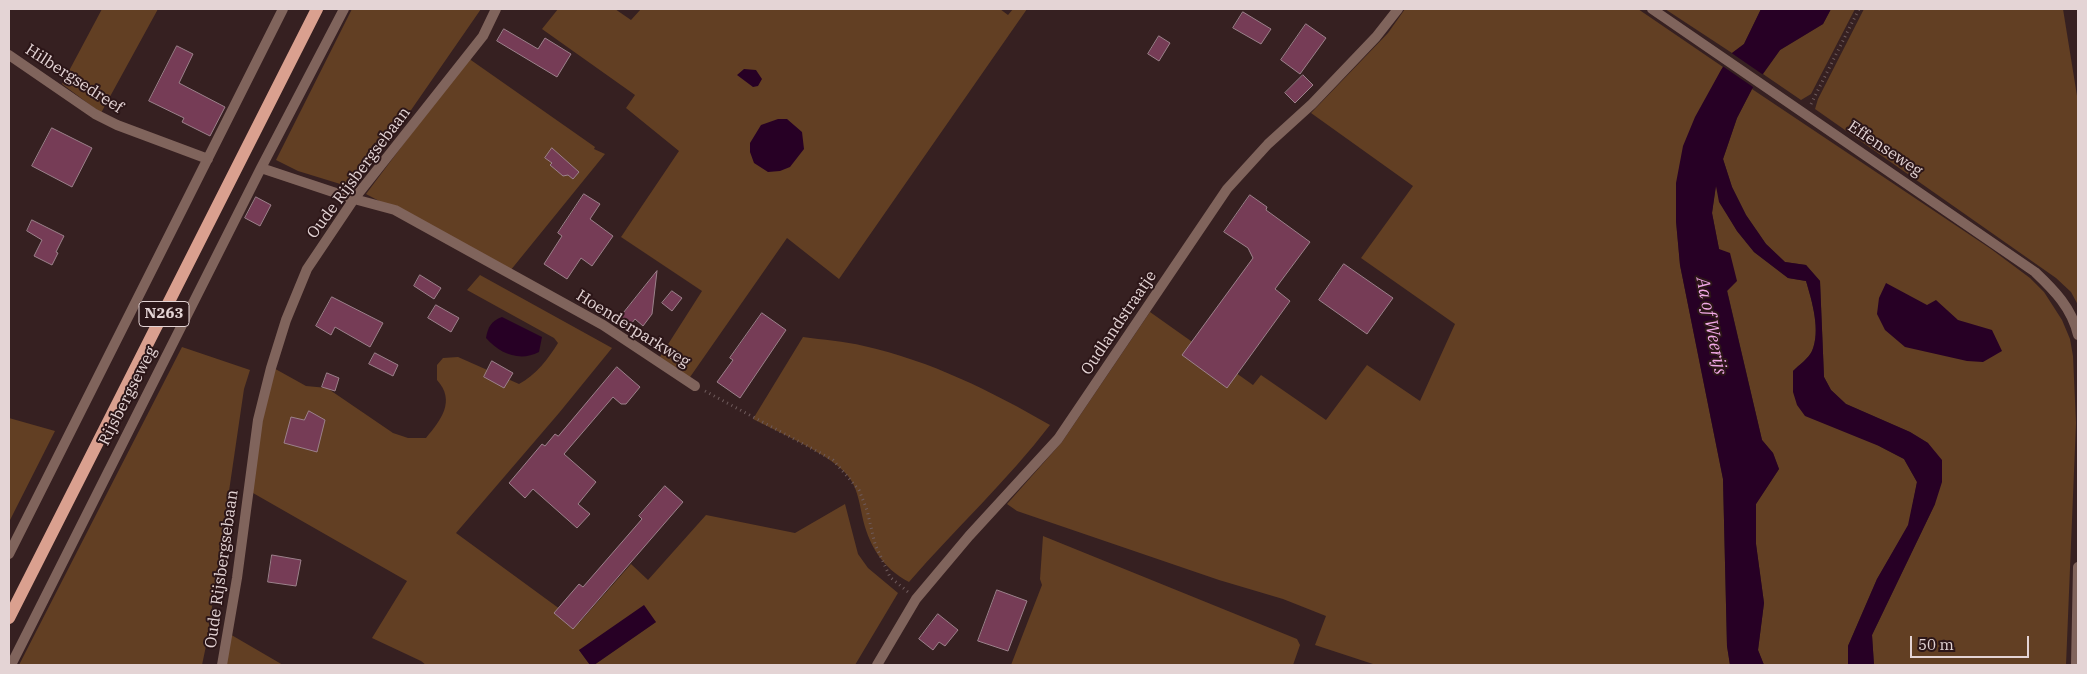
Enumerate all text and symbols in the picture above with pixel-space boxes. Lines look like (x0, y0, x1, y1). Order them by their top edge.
street label: Hilbergsedreef (22, 40, 126, 118)
street label: Oude Rijsbergsebaan (303, 103, 415, 243)
street label: Effenseweg (1844, 117, 1926, 181)
street label: Oudlandstraatje (1077, 267, 1161, 379)
water label: Aa of Weerijs (1691, 275, 1731, 377)
street label: Hoenderparkweg (572, 286, 694, 372)
road number: N263 (139, 302, 189, 326)
street label: Rijsbergseweg (95, 343, 161, 449)
street label: Oude Rijsbergsebaan (201, 489, 243, 649)
scale bar (1912, 626, 2031, 658)
text: 50 m (1918, 635, 1954, 654)

